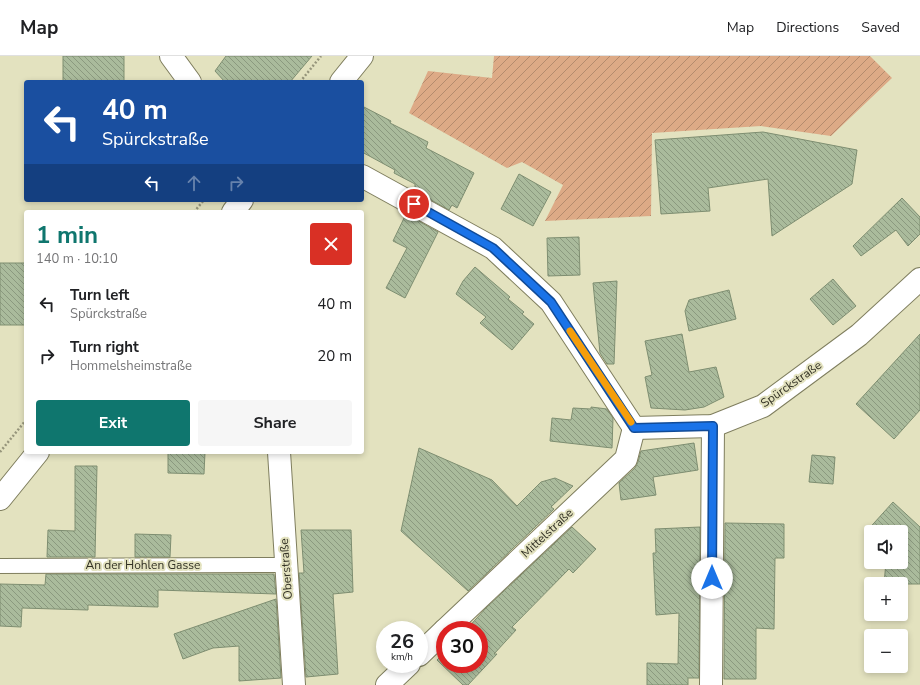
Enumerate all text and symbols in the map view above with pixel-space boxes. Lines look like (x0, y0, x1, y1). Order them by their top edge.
text: Map (20, 15, 58, 41)
text: Map (727, 18, 754, 37)
text: Directions (776, 18, 839, 37)
text: Saved (861, 18, 900, 37)
text: 40 m (102, 91, 168, 129)
icon: left (36, 96, 88, 148)
text: Spürckstraße (102, 127, 209, 151)
icon: left (141, 172, 163, 194)
icon: ahead (183, 172, 205, 194)
icon: right (225, 172, 247, 194)
pin (397, 187, 431, 221)
icon: arrive (403, 193, 425, 215)
text: 1 min (36, 219, 98, 251)
button: close (310, 223, 352, 265)
text: 140 m · 10:10 (36, 250, 118, 268)
text: Turn left (70, 285, 129, 305)
icon: left (36, 293, 58, 315)
text: 40 m (317, 294, 352, 314)
text: Spürckstraße (70, 305, 147, 323)
text: Turn right (70, 337, 139, 357)
icon: right (36, 345, 58, 367)
text: 20 m (317, 346, 352, 366)
text: Hommelsheimstraße (70, 357, 192, 375)
street label: Spürckstraße (757, 357, 825, 411)
button: Exit (36, 400, 190, 446)
button: Share (198, 400, 352, 446)
street label: Mittelstraße (518, 505, 576, 561)
map controls (864, 525, 908, 673)
button: sound (864, 525, 908, 569)
street label: Oberstraße (276, 538, 296, 600)
street label: An der Hohlen Gasse (86, 557, 200, 573)
position arrow (691, 557, 733, 599)
button: + (864, 577, 908, 621)
speed limit sign: 30 (436, 621, 488, 673)
text: 26 (390, 628, 414, 655)
button: − (864, 629, 908, 673)
text: km/h (391, 650, 413, 664)

